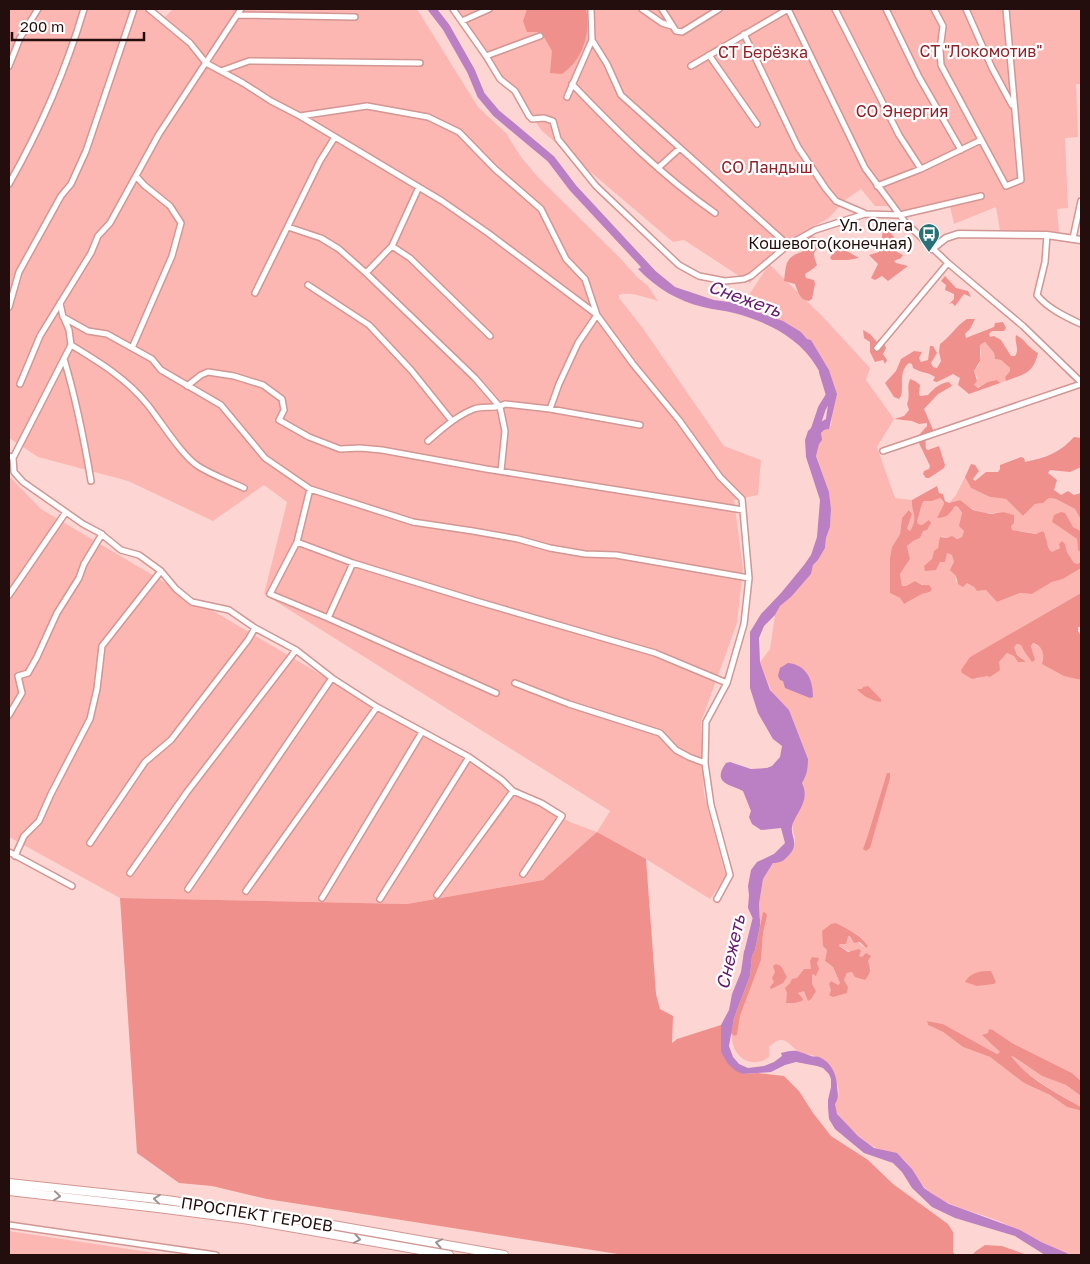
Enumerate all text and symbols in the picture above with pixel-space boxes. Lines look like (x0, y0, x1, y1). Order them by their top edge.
scale bar (12, 10, 145, 42)
text: 200 m (20, 17, 64, 35)
park label: СТ "Локомотив" (920, 41, 1042, 61)
park label: СТ Берёзка (718, 42, 808, 62)
park label: СО Энергия (856, 101, 948, 121)
park label: СО Ландыш (721, 157, 813, 177)
place label: Ул. Олега Кошевого(конечная) (748, 215, 913, 253)
bus stop icon: Ул. Олега Кошевого(конечная) (917, 222, 941, 253)
water label: Снежеть (706, 275, 785, 321)
water label: Снежеть (711, 912, 749, 991)
one-way arrow (54, 1190, 62, 1201)
street label: ПРОСПЕКТ ГЕРОЕВ (180, 1192, 334, 1236)
one-way arrow (153, 1194, 161, 1205)
one-way arrow (352, 1234, 361, 1244)
one-way arrow (435, 1238, 443, 1249)

